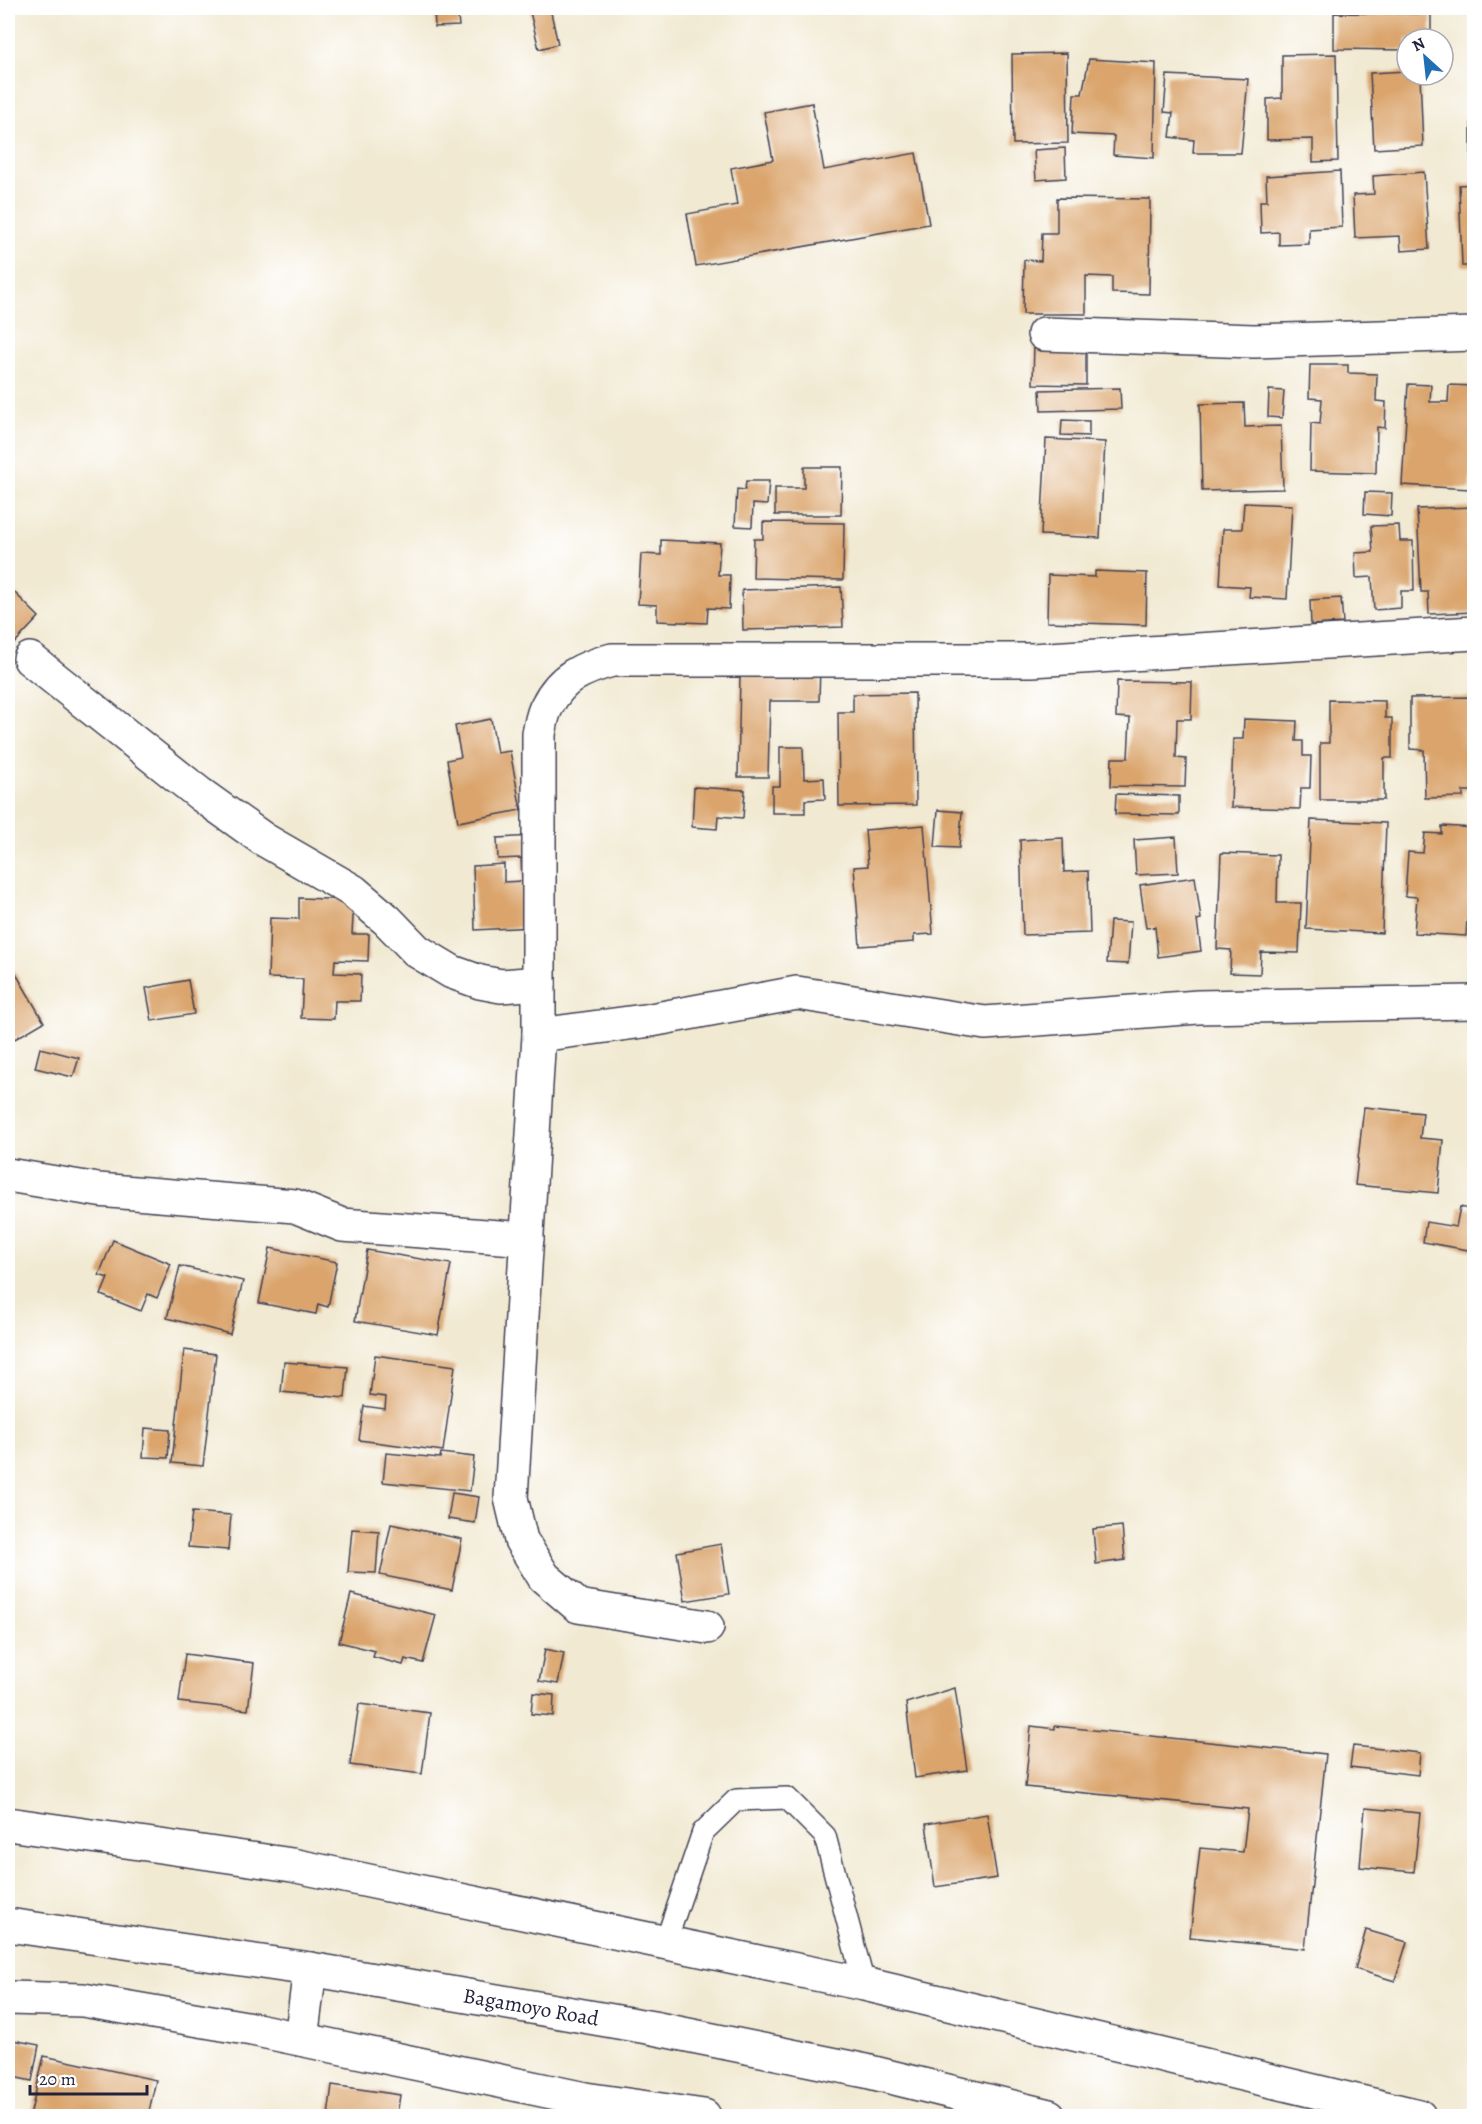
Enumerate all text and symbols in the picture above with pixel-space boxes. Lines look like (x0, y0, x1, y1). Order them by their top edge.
north arrow (1395, 27, 1455, 87)
text: N (1408, 32, 1429, 57)
street label: Bagamoyo Road (461, 1981, 602, 2033)
scale bar (30, 2058, 147, 2096)
text: 20 m (39, 2067, 76, 2091)

